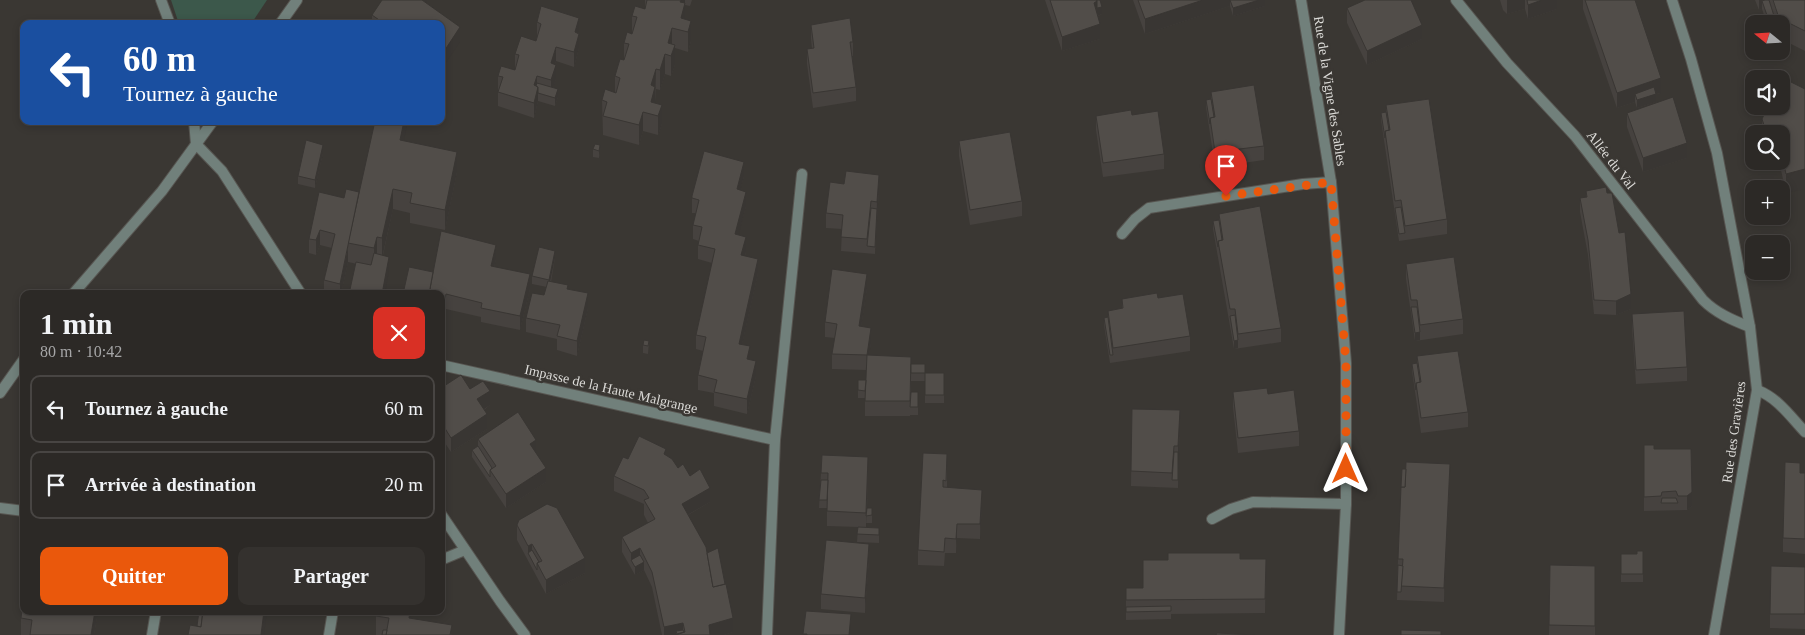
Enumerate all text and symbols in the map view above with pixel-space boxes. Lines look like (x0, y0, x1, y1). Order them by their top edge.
street label: Rue de la Vigne des Sables (1311, 15, 1349, 167)
north arrow (1745, 15, 1790, 60)
map controls (1745, 15, 1790, 280)
icon: left (40, 40, 105, 105)
text: 60 m (123, 40, 196, 79)
button: sound (1745, 70, 1790, 115)
text: Tournez à gauche (123, 81, 278, 106)
button: search (1745, 125, 1790, 170)
street label: Allée du Val (1584, 128, 1638, 192)
pin (1205, 145, 1247, 196)
icon: arrive (1212, 152, 1240, 180)
button: + (1745, 180, 1790, 225)
button: − (1745, 235, 1790, 280)
text: 1 min (40, 307, 113, 340)
button: close (373, 307, 425, 359)
text: 80 m · 10:42 (40, 343, 122, 360)
street label: Impasse de la Haute Malgrange (523, 362, 699, 416)
street label: Rue des Gravières (1719, 380, 1749, 484)
icon: left (42, 395, 70, 423)
text: Tournez à gauche (85, 398, 228, 419)
text: 60 m (384, 398, 423, 419)
position arrow (1319, 442, 1371, 494)
icon: arrive (42, 471, 70, 499)
text: Arrivée à destination (85, 474, 256, 495)
text: 20 m (384, 474, 423, 495)
button: Quitter (40, 547, 228, 605)
button: Partager (238, 547, 425, 605)

